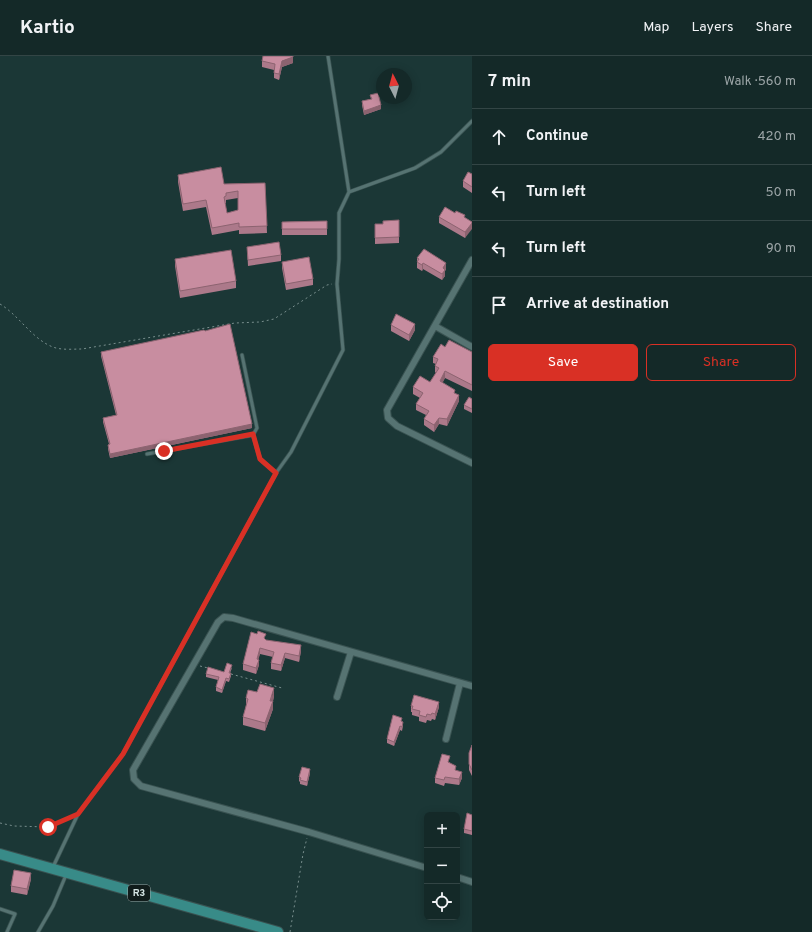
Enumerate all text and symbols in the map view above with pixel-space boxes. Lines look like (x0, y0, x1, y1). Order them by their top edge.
text: Kartio (20, 16, 75, 40)
text: Map (643, 19, 669, 36)
text: Layers (691, 19, 733, 36)
text: Share (755, 19, 792, 36)
north arrow (376, 68, 412, 104)
text: 7 min (488, 71, 531, 93)
text: Walk · 560 m (724, 74, 796, 90)
icon: ahead (488, 126, 510, 148)
text: Continue (526, 127, 588, 146)
text: 420 m (758, 129, 796, 145)
icon: left (488, 182, 510, 204)
text: Turn left (526, 183, 586, 202)
text: 50 m (766, 185, 796, 201)
icon: left (488, 238, 510, 260)
text: Turn left (526, 239, 586, 258)
text: 90 m (766, 241, 796, 257)
icon: arrive (488, 294, 510, 316)
text: Arrive at destination (526, 295, 669, 314)
button: Save (488, 344, 638, 381)
button: Share (646, 344, 796, 381)
route end (155, 442, 173, 460)
map controls (424, 812, 460, 920)
button: + (424, 812, 460, 848)
route start (39, 818, 57, 836)
button: − (424, 848, 460, 884)
button: locate (424, 884, 460, 920)
road number: R3 (128, 885, 150, 901)

